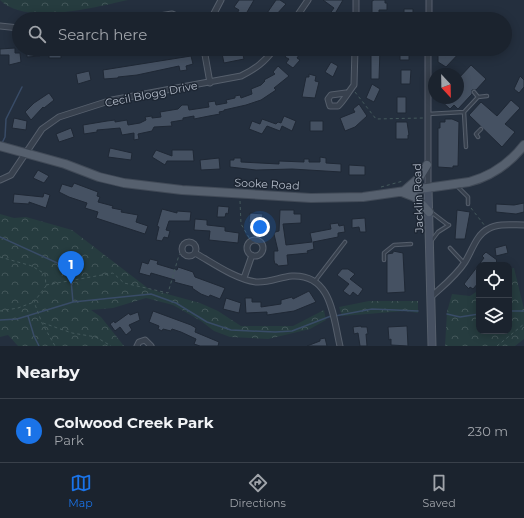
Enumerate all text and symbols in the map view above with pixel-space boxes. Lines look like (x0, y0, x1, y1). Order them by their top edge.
search box (12, 12, 512, 56)
icon: search (26, 23, 48, 45)
text: Search here (58, 25, 147, 44)
north arrow (428, 68, 464, 104)
street label: Cecil Blogg Drive (104, 78, 199, 110)
street label: Jacklin Road (410, 163, 426, 234)
street label: Sooke Road (234, 175, 300, 193)
your location (250, 217, 270, 237)
pin: 1 (58, 251, 84, 284)
map controls (476, 262, 512, 334)
button: locate (476, 262, 512, 298)
button: layers (476, 298, 512, 334)
text: Nearby (16, 362, 80, 382)
text: Colwood Creek Park (54, 413, 213, 432)
text: 1 (26, 423, 32, 439)
text: 230 m (467, 423, 508, 439)
text: Park (54, 432, 84, 448)
tab: Map (68, 472, 93, 510)
tab: Directions (230, 472, 286, 510)
tab: Saved (423, 472, 456, 510)

